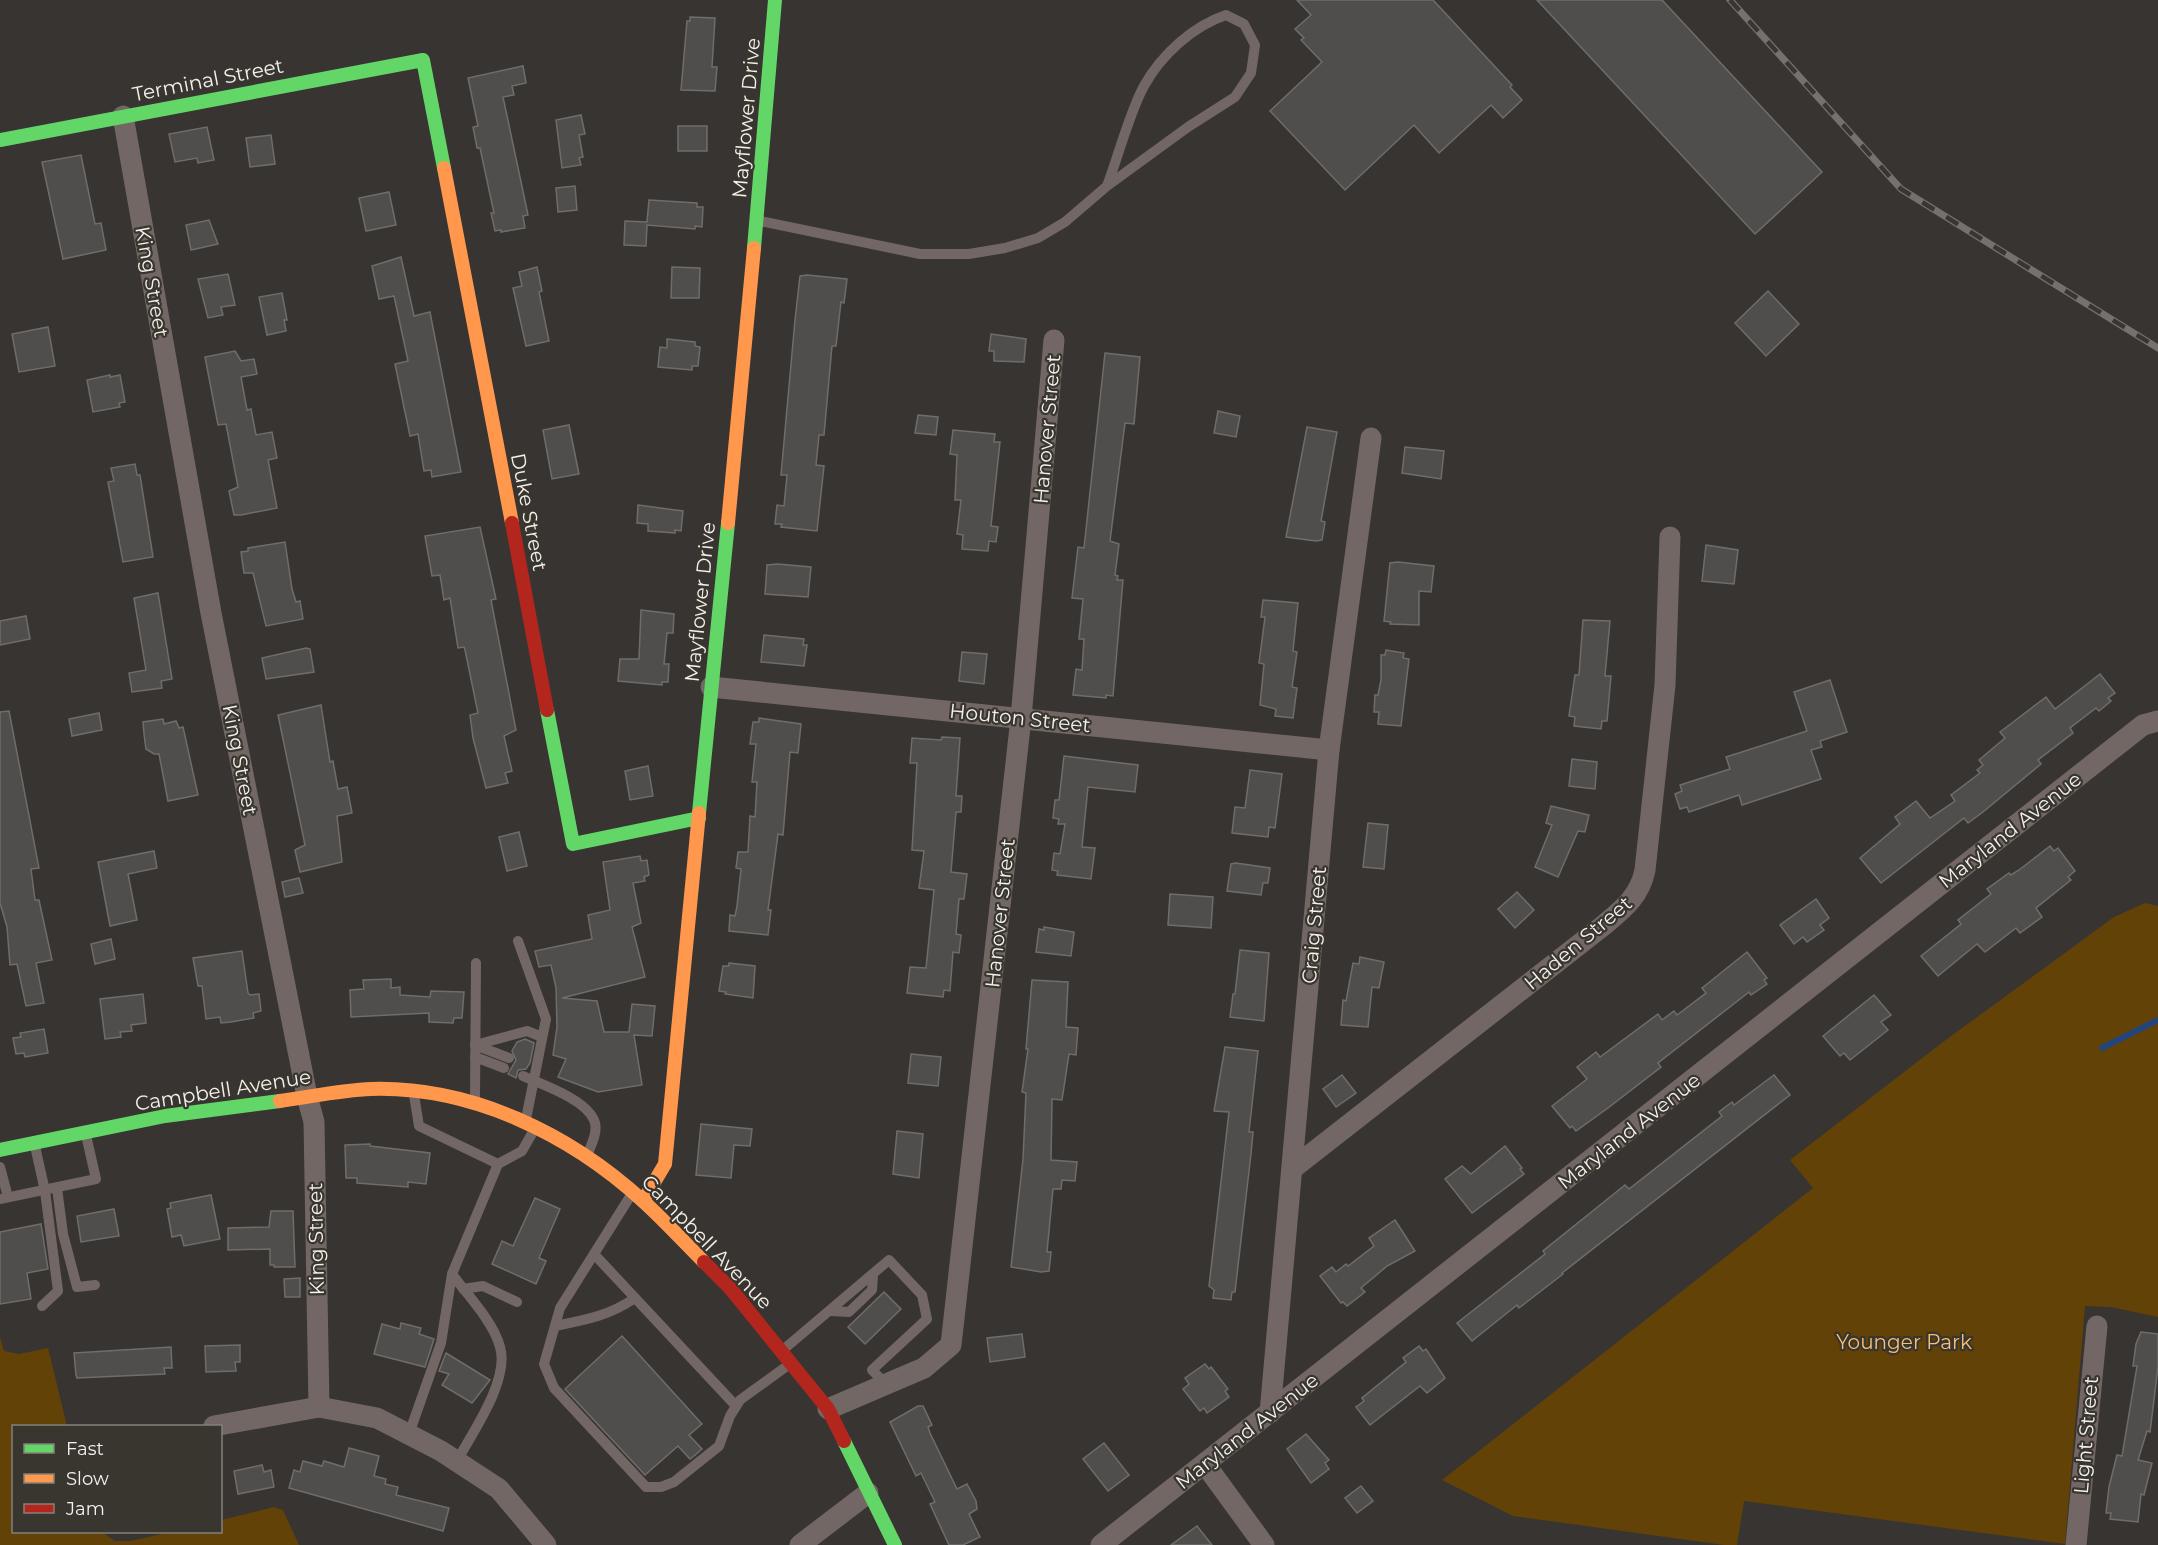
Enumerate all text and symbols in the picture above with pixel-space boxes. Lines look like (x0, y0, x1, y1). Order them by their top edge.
street label: Mayflower Drive (727, 37, 765, 199)
street label: Terminal Street (130, 54, 286, 106)
street label: King Street (130, 225, 174, 339)
street label: Hanover Street (1029, 353, 1065, 505)
street label: Duke Street (506, 451, 552, 573)
street label: Mayflower Drive (680, 521, 720, 683)
street label: Houton Street (948, 699, 1092, 737)
street label: King Street (217, 702, 263, 818)
street label: Maryland Avenue (1934, 767, 2086, 893)
street label: Hanover Street (980, 837, 1020, 989)
street label: Craig Street (1297, 865, 1331, 985)
street label: Haden Street (1519, 891, 1637, 995)
street label: Campbell Avenue (133, 1064, 313, 1116)
street label: Maryland Avenue (1553, 1068, 1705, 1194)
street label: Campbell Avenue (637, 1170, 777, 1314)
street label: King Street (303, 1183, 329, 1295)
park label: Younger Park (1836, 1330, 1972, 1354)
street label: Maryland Avenue (1171, 1368, 1323, 1494)
street label: Light Street (2069, 1375, 2103, 1495)
legend (12, 1425, 222, 1533)
text: Fast (66, 1438, 104, 1460)
text: Slow (66, 1468, 109, 1490)
text: Jam (65, 1498, 105, 1520)

